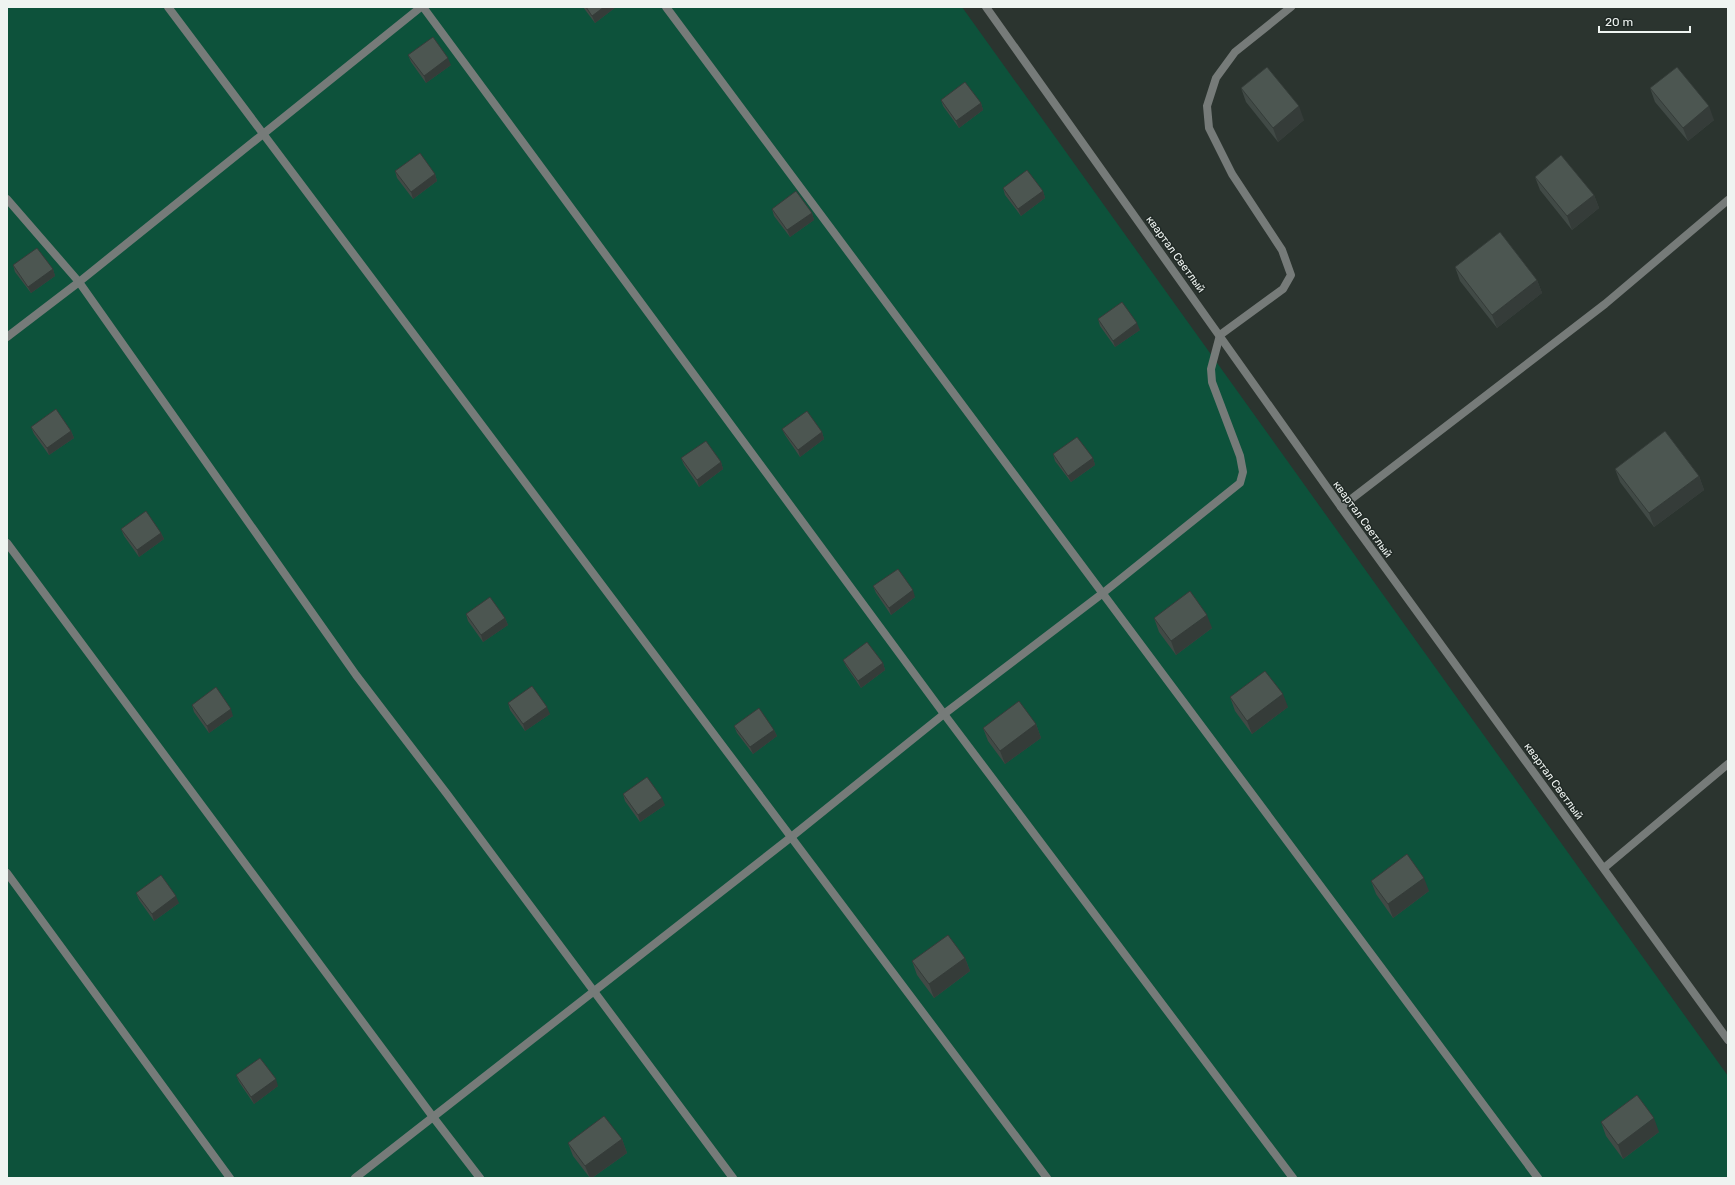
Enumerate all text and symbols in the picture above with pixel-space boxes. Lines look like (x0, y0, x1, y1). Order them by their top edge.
scale bar (1599, 8, 1690, 34)
text: 20 m (1605, 15, 1633, 29)
street label: квартал Светлый (1143, 213, 1208, 295)
street label: квартал Светлый (1330, 478, 1395, 560)
street label: квартал Светлый (1521, 740, 1586, 822)

